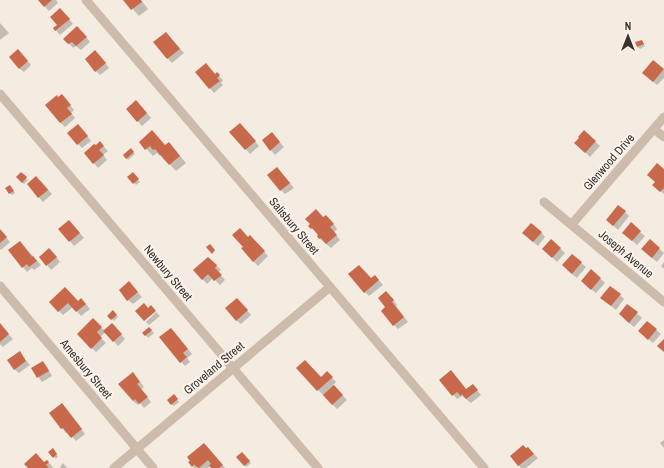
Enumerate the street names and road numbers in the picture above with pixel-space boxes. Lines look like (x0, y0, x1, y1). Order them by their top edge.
street label: Glenwood Drive (580, 130, 638, 194)
street label: Salisbury Street (265, 194, 323, 258)
street label: Joseph Avenue (595, 226, 657, 282)
street label: Newbury Street (140, 242, 196, 304)
street label: Amesbury Street (56, 335, 116, 402)
street label: Groveland Street (180, 338, 248, 398)

